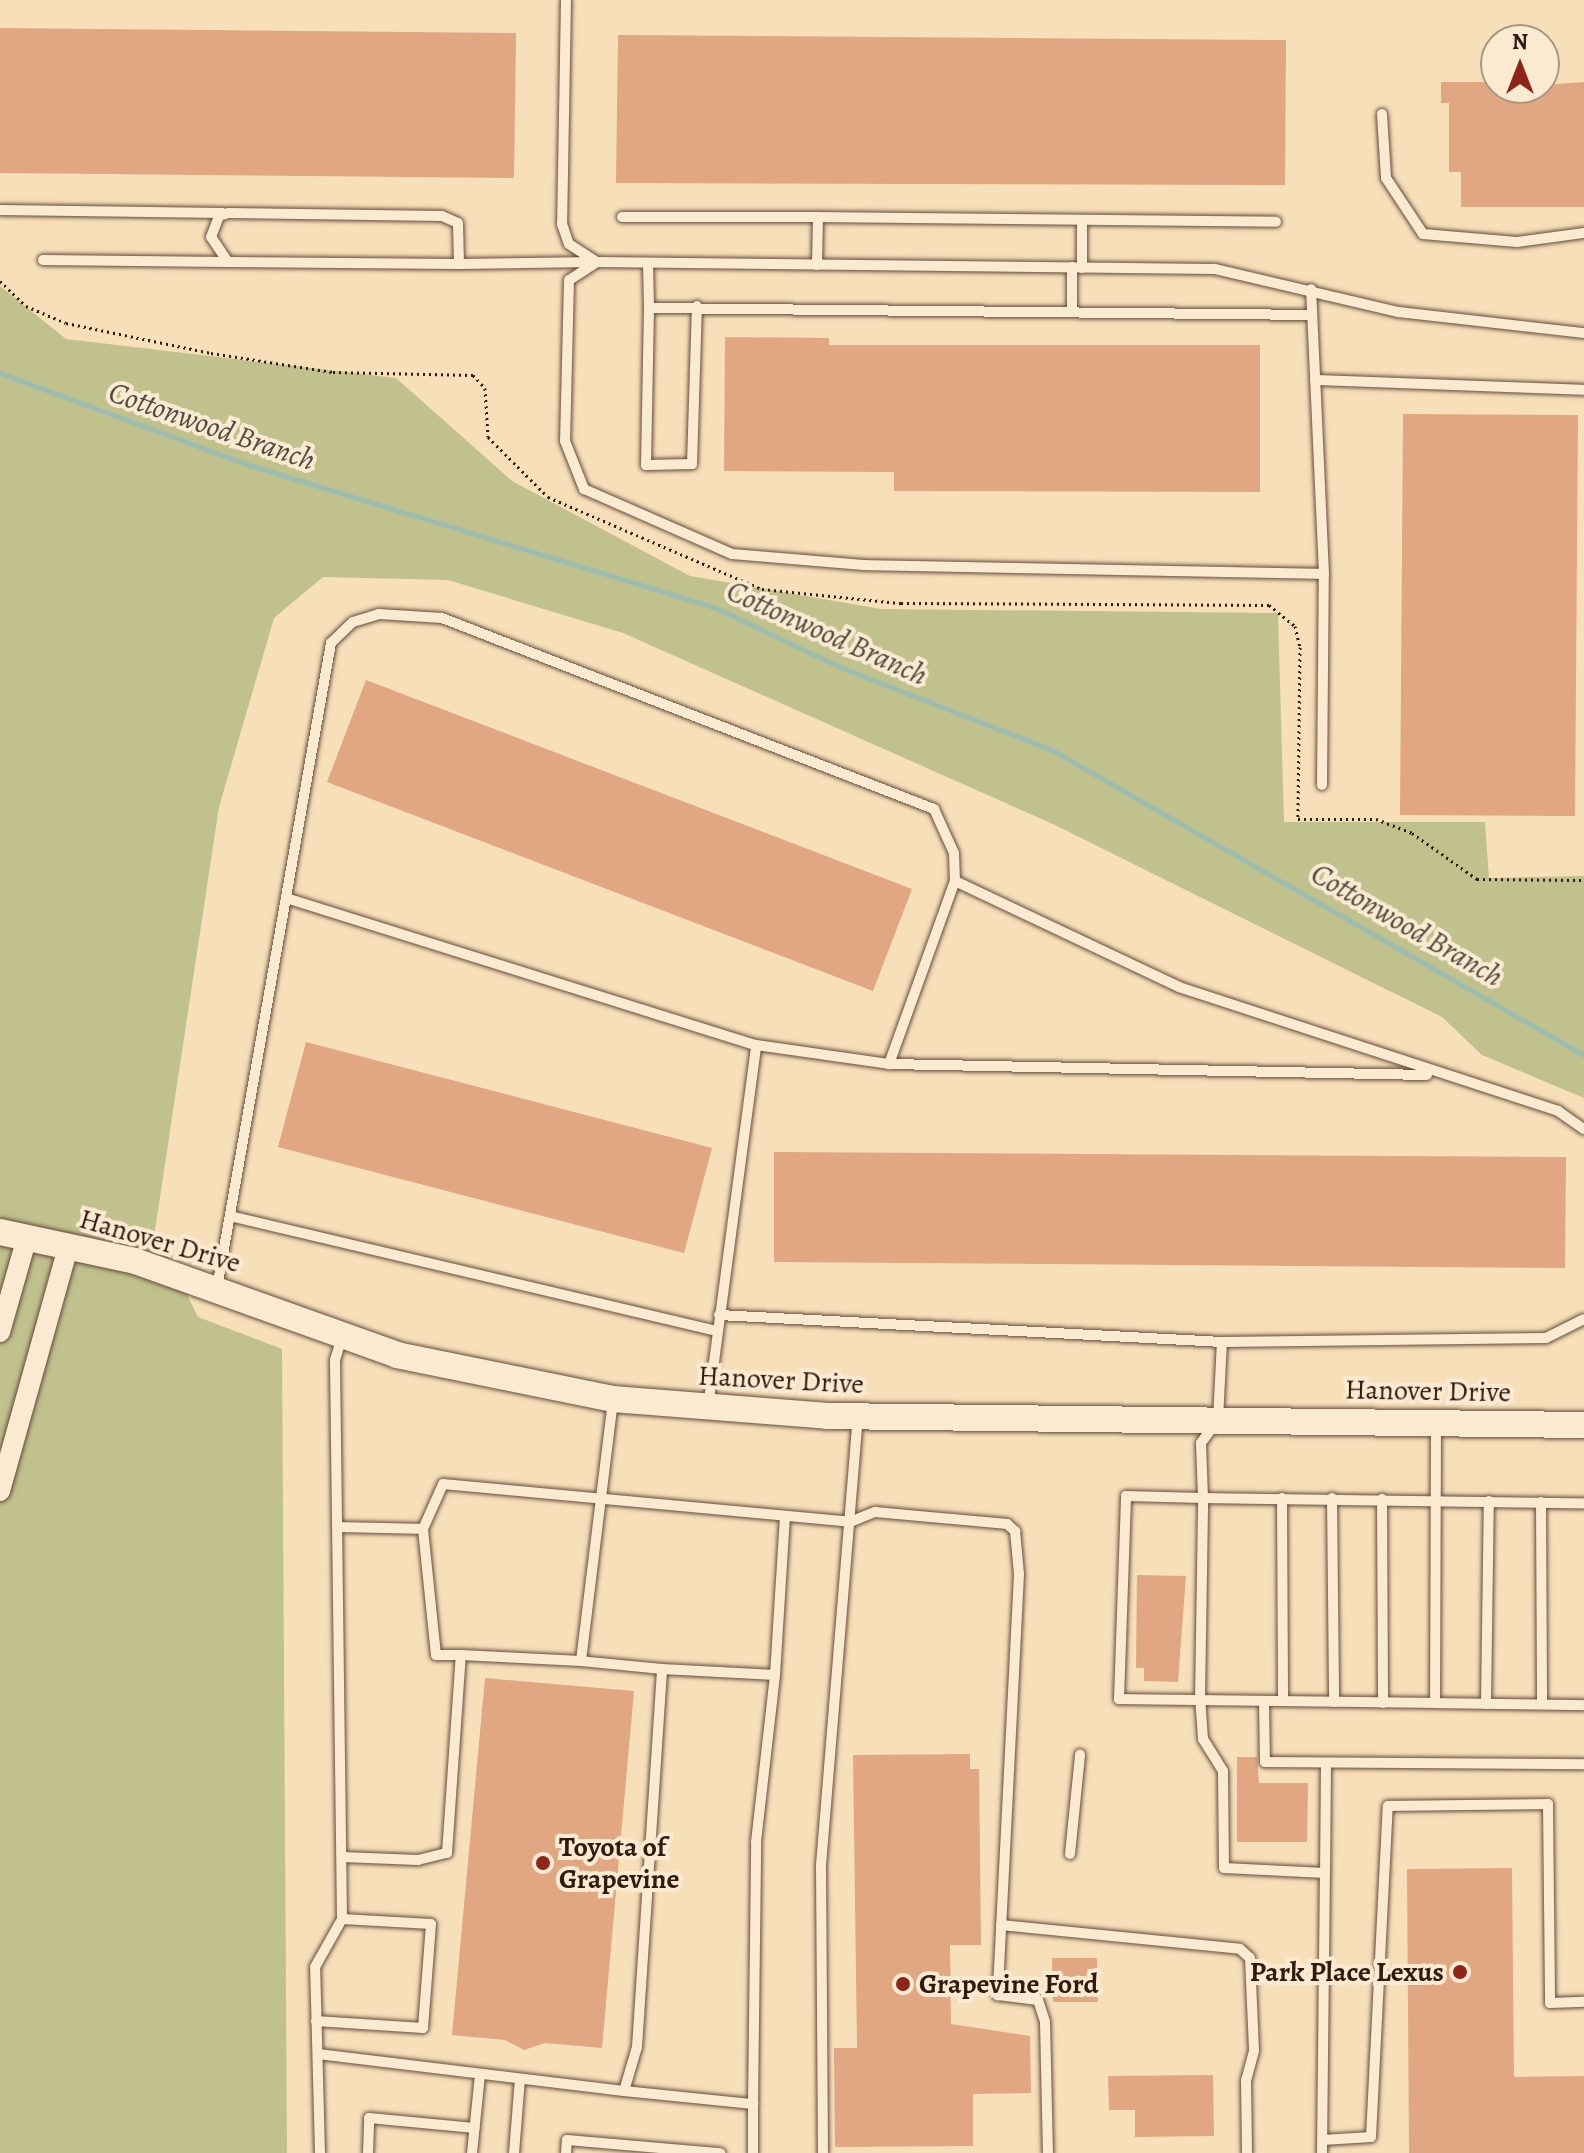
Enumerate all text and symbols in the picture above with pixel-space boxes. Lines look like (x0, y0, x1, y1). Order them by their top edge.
north arrow (1480, 24, 1560, 104)
text: N (1512, 27, 1528, 57)
water label: Cottonwood Branch (104, 374, 320, 478)
water label: Cottonwood Branch (721, 573, 933, 693)
water label: Cottonwood Branch (1305, 855, 1509, 995)
street label: Hanover Drive (76, 1202, 244, 1280)
street label: Hanover Drive (697, 1359, 865, 1401)
street label: Hanover Drive (1345, 1373, 1511, 1409)
place label: Toyota of Grapevine (559, 1830, 679, 1896)
marker: Toyota of Grapevine (534, 1854, 552, 1872)
place label: Park Place Lexus (1250, 1955, 1444, 1989)
marker: Park Place Lexus (1451, 1963, 1469, 1981)
place label: Grapevine Ford (919, 1967, 1099, 2001)
marker: Grapevine Ford (894, 1975, 912, 1993)

